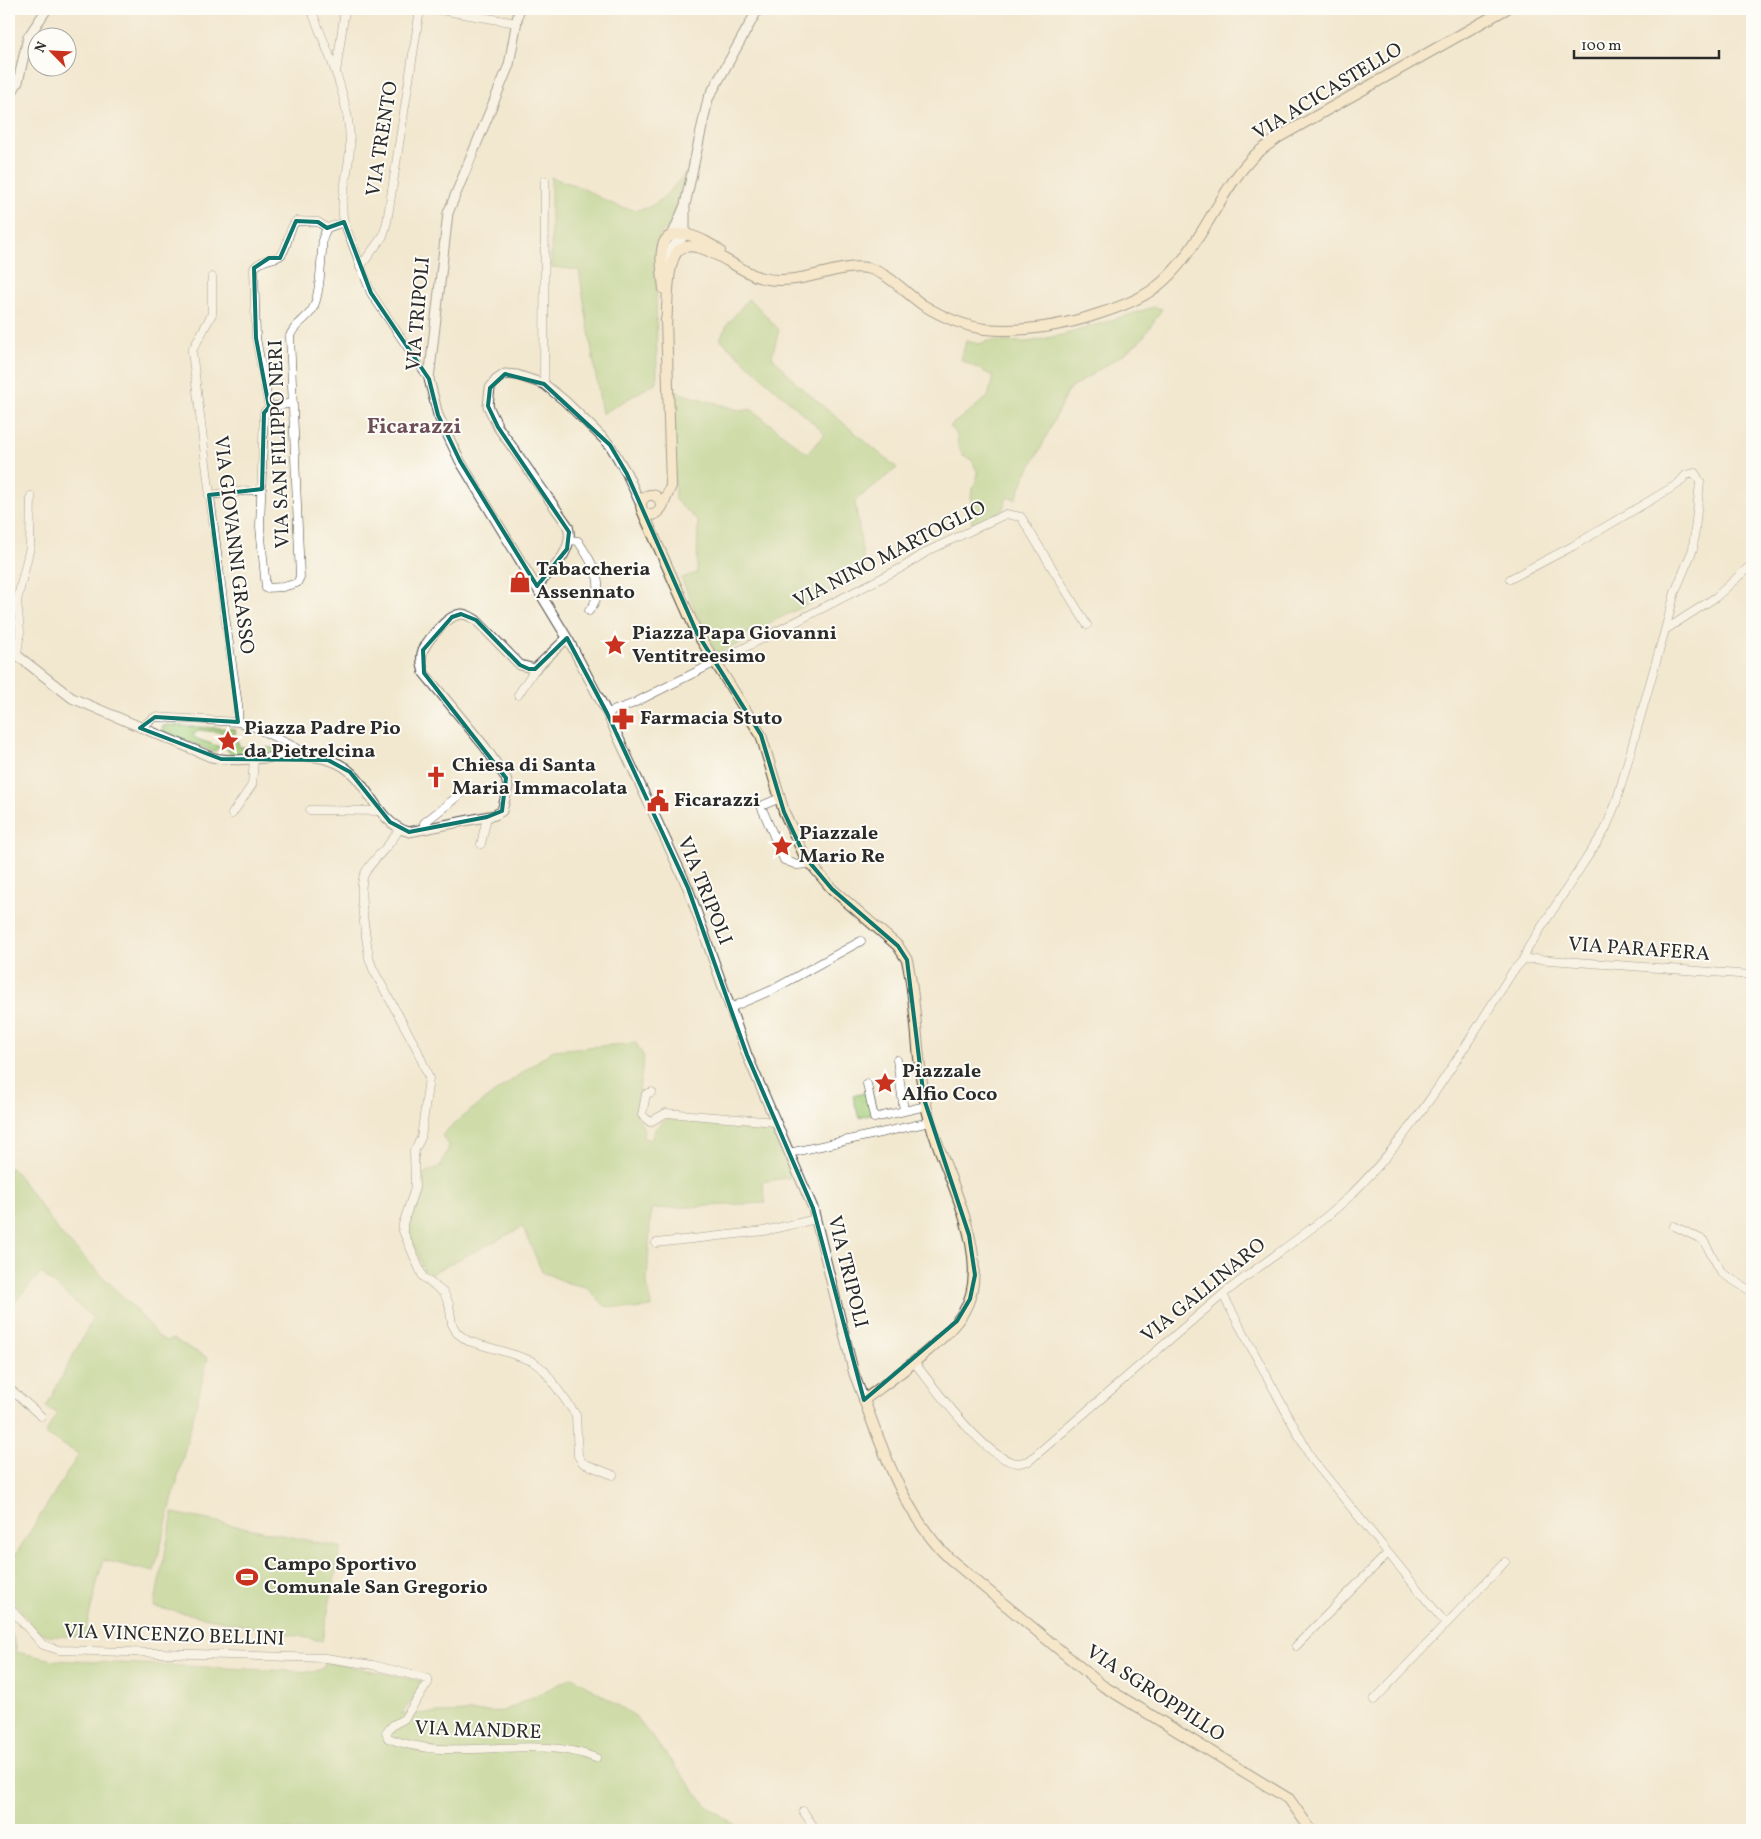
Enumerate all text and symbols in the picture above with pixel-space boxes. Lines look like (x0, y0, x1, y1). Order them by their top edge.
north arrow (28, 28, 78, 78)
scale bar (1574, 28, 1718, 60)
street label: VIA ACICASTELLO (1248, 36, 1408, 148)
text: 100 m (1581, 36, 1621, 57)
text: N (31, 39, 52, 56)
street label: VIA TRENTO (360, 79, 406, 199)
street label: VIA TRIPOLI (400, 256, 438, 372)
street label: VIA SAN FILIPPO NERI (262, 339, 298, 549)
district label: Ficarazzi (367, 412, 462, 443)
street label: VIA GIOVANNI GRASSO (206, 434, 260, 656)
street label: VIA NINO MARTOGLIO (789, 494, 991, 616)
place label: Tabaccheria Assennato (536, 556, 650, 607)
shop icon: Tabaccheria Assennato (507, 569, 533, 595)
place label: Piazza Papa Giovanni Ventitreesimo (632, 620, 837, 671)
place icon: Piazza Papa Giovanni Ventitreesimo (602, 632, 628, 658)
place label: Farmacia Stuto (640, 705, 782, 733)
pharmacy icon: Farmacia Stuto (610, 706, 636, 732)
place label: Piazza Padre Pio da Pietrelcina (244, 715, 401, 766)
place icon: Piazza Padre Pio da Pietrelcina (215, 728, 241, 754)
place label: Chiesa di Santa Maria Immacolata (452, 752, 628, 803)
church icon: Chiesa di Santa Maria Immacolata (423, 764, 449, 790)
place label: Ficarazzi (674, 787, 760, 815)
public building icon: Ficarazzi (645, 788, 671, 814)
place label: Piazzale Mario Re (799, 820, 885, 871)
street label: VIA TRIPOLI (670, 833, 738, 949)
place icon: Piazzale Mario Re (769, 833, 795, 859)
street label: VIA PARAFERA (1567, 931, 1711, 969)
place label: Piazzale Alfio Coco (902, 1058, 998, 1109)
place icon: Piazzale Alfio Coco (872, 1070, 898, 1096)
street label: VIA TRIPOLI (820, 1213, 874, 1331)
street label: VIA GALLINARO (1136, 1232, 1272, 1350)
place label: Campo Sportivo Comunale San Gregorio (264, 1551, 488, 1602)
sports icon: Campo Sportivo Comunale San Gregorio (234, 1564, 260, 1590)
street label: VIA VINCENZO BELLINI (63, 1618, 285, 1654)
street label: VIA SGROPPILLO (1080, 1639, 1230, 1749)
street label: VIA MANDRE (414, 1715, 542, 1747)

